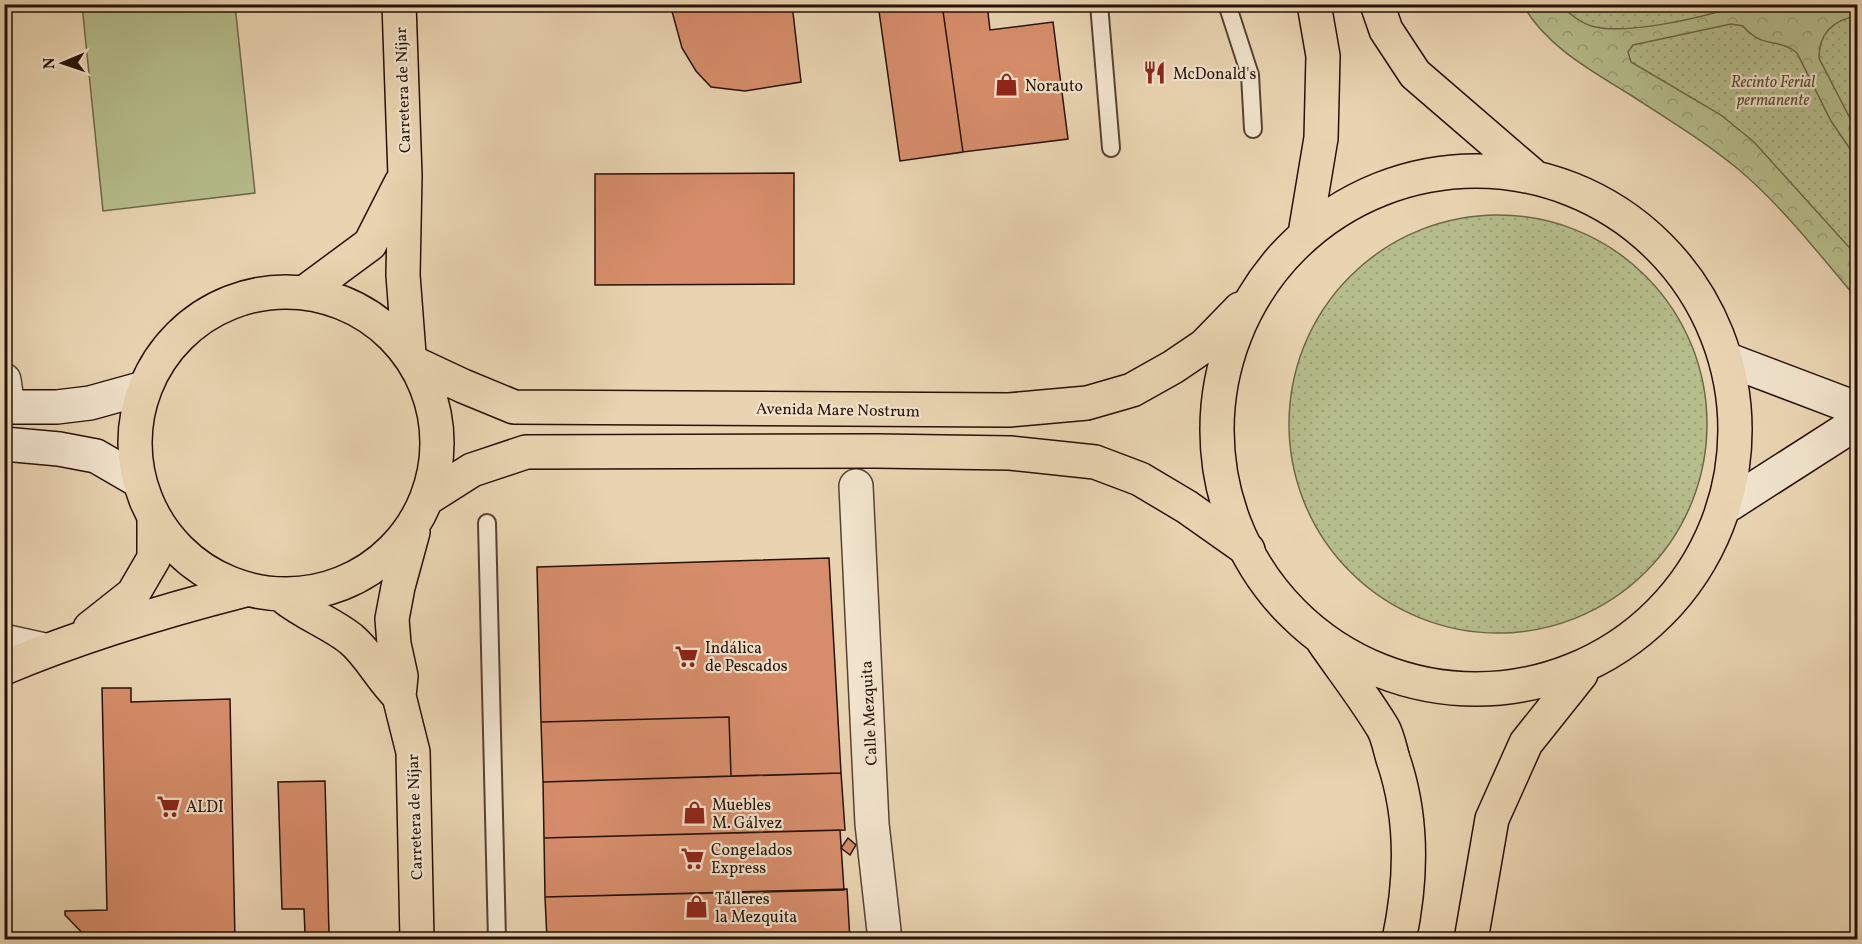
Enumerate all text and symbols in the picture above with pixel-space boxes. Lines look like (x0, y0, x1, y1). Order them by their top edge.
street label: Carretera de Níjar (391, 26, 417, 153)
north arrow (33, 33, 93, 93)
text: N (39, 57, 61, 70)
restaurant icon: McDonald's (1142, 60, 1168, 86)
place label: McDonald's (1173, 64, 1256, 86)
shop icon: Norauto (994, 72, 1020, 98)
park label: Recinto Ferial permanente (1731, 72, 1815, 112)
place label: Norauto (1025, 76, 1083, 98)
street label: Avenida Mare Nostrum (756, 399, 920, 423)
place label: Indálica de Pescados (705, 638, 788, 678)
supermarket icon: Indálica de Pescados (674, 643, 700, 669)
street label: Calle Mezquita (856, 660, 884, 766)
street label: Carretera de Níjar (403, 753, 429, 880)
supermarket icon: ALDI (155, 793, 181, 819)
place label: Muebles M. Gálvez (712, 795, 782, 835)
place label: ALDI (186, 797, 224, 819)
shop icon: Muebles M. Gálvez (681, 800, 707, 826)
place label: Congelados Express (711, 840, 793, 880)
supermarket icon: Congelados Express (680, 845, 706, 871)
place label: Talleres la Mezquita (715, 889, 797, 929)
shop icon: Talleres la Mezquita (684, 894, 710, 920)

